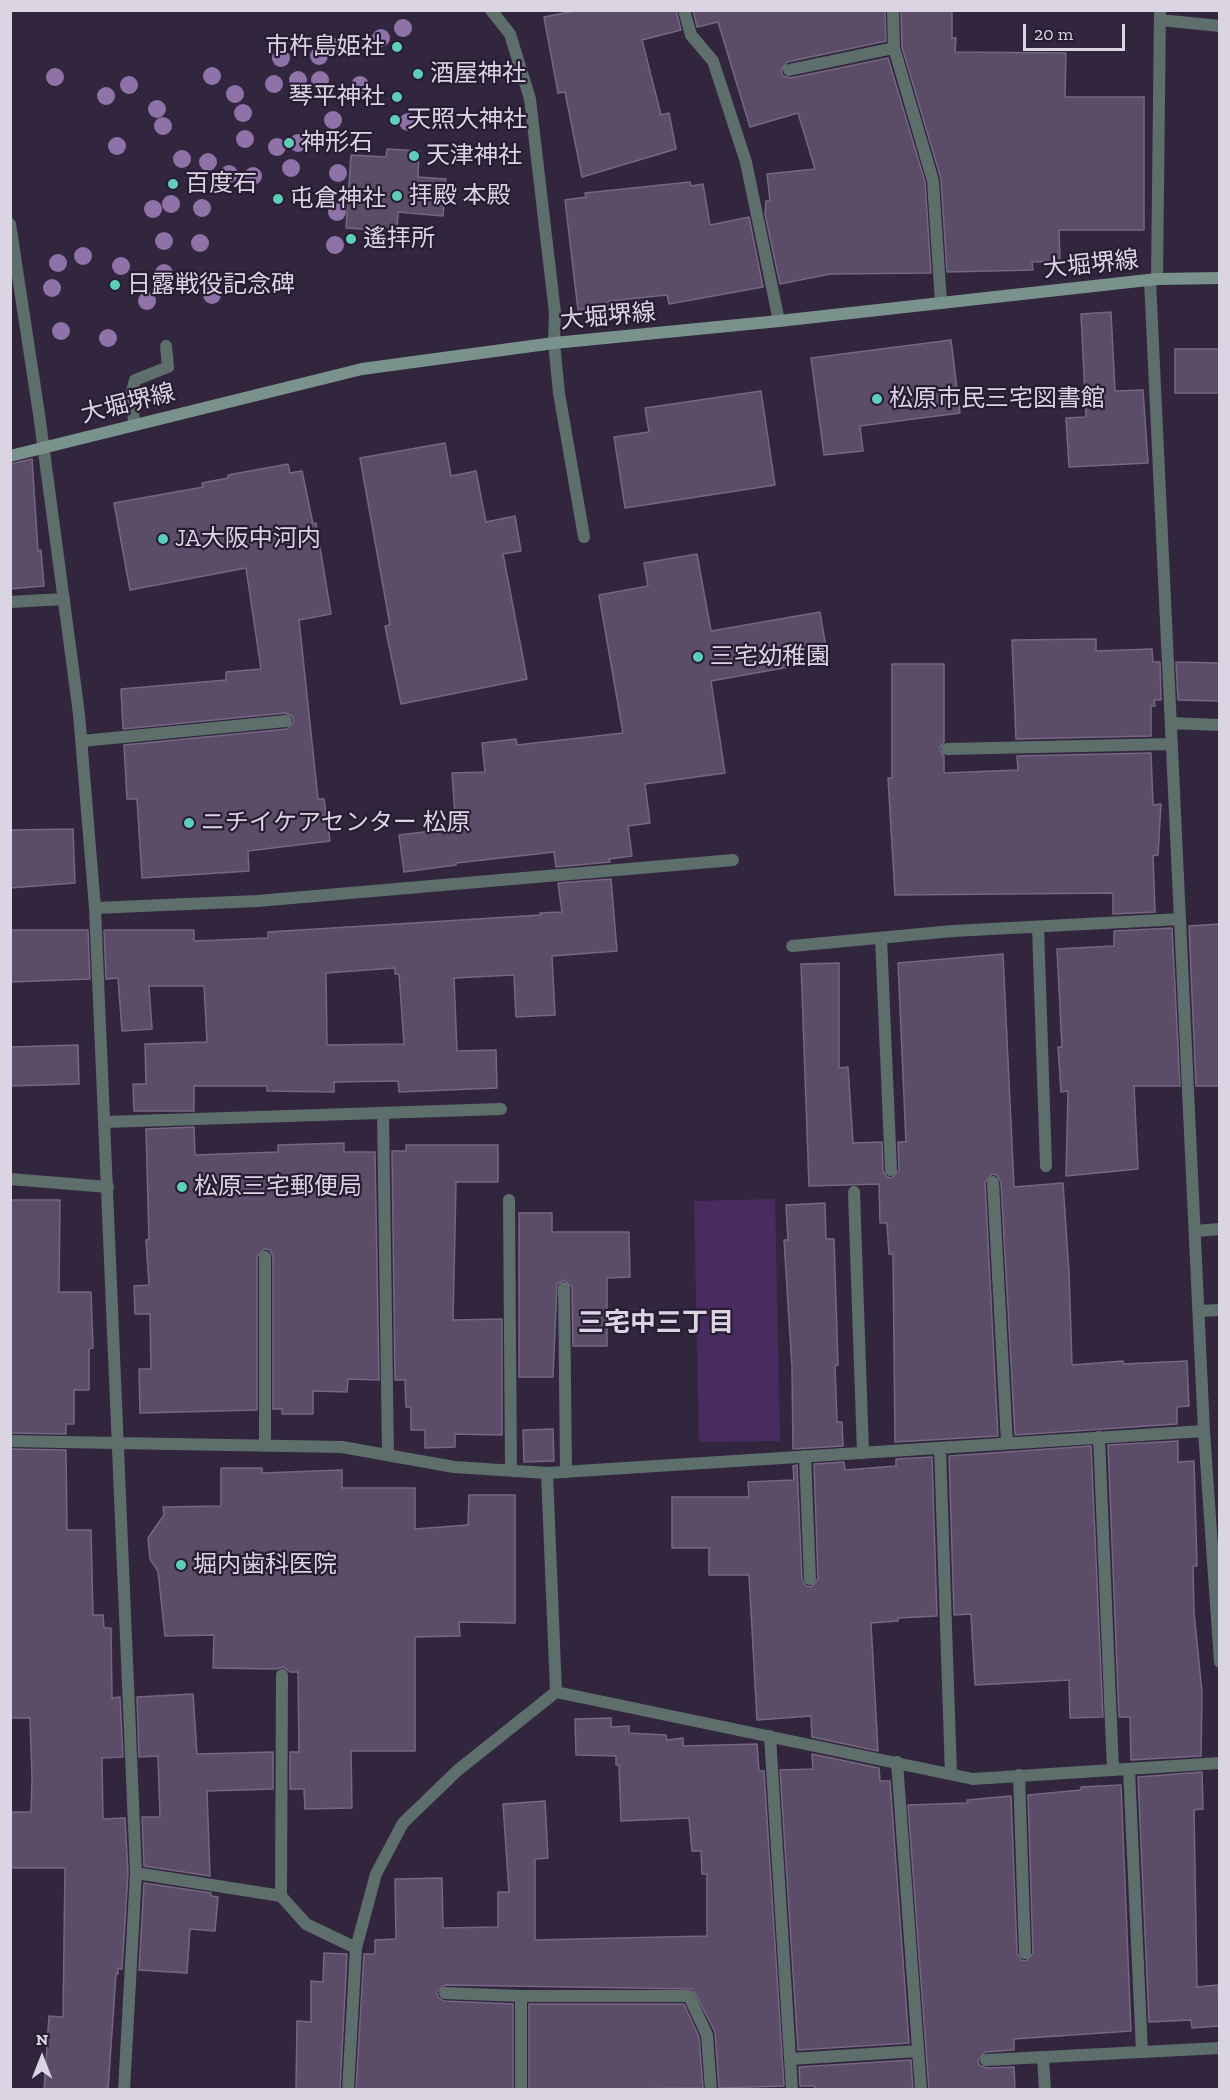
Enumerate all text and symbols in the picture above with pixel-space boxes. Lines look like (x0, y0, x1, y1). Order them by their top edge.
scale bar (1026, 12, 1128, 50)
text: 20 m (1034, 23, 1073, 45)
place label: 市杵島姫社 (265, 33, 385, 61)
marker: 市杵島姫社 (390, 40, 404, 54)
place label: 酒屋神社 (430, 60, 526, 88)
marker: 酒屋神社 (411, 67, 425, 81)
place label: 琴平神社 (289, 83, 385, 111)
marker: 琴平神社 (390, 90, 404, 104)
place label: 天照大神社 (407, 106, 527, 134)
marker: 天照大神社 (388, 113, 402, 127)
place label: 神形石 (301, 129, 373, 157)
marker: 神形石 (282, 136, 296, 150)
place label: 天津神社 (426, 142, 522, 170)
marker: 天津神社 (407, 149, 421, 163)
place label: 百度石 (185, 170, 257, 198)
marker: 百度石 (166, 177, 180, 191)
place label: 拝殿 本殿 (409, 182, 510, 210)
place label: 屯倉神社 (290, 185, 386, 213)
marker: 拝殿 本殿 (390, 189, 404, 203)
marker: 屯倉神社 (271, 192, 285, 206)
place label: 遙拝所 (363, 225, 435, 253)
marker: 遙拝所 (344, 232, 358, 246)
street label: 大堀堺線 (1042, 246, 1140, 284)
place label: 日露戦役記念碑 (127, 271, 295, 299)
marker: 日露戦役記念碑 (108, 278, 122, 292)
street label: 大堀堺線 (559, 298, 657, 336)
street label: 大堀堺線 (78, 378, 178, 430)
place label: 松原市民三宅図書館 (889, 385, 1105, 413)
marker: 松原市民三宅図書館 (870, 392, 884, 406)
place label: JA大阪中河内 (175, 525, 321, 553)
marker: JA大阪中河内 (156, 532, 170, 546)
place label: 三宅幼稚園 (710, 643, 830, 671)
marker: 三宅幼稚園 (691, 650, 705, 664)
place label: ニチイケアセンター 松原 (201, 809, 470, 837)
marker: ニチイケアセンター 松原 (182, 816, 196, 830)
place label: 松原三宅郵便局 (194, 1173, 362, 1201)
marker: 松原三宅郵便局 (175, 1180, 189, 1194)
district label: 三宅中三丁目 (578, 1308, 734, 1340)
place label: 堀内歯科医院 (193, 1551, 337, 1579)
marker: 堀内歯科医院 (174, 1558, 188, 1572)
north arrow (12, 2028, 72, 2088)
text: N (36, 2030, 48, 2049)

